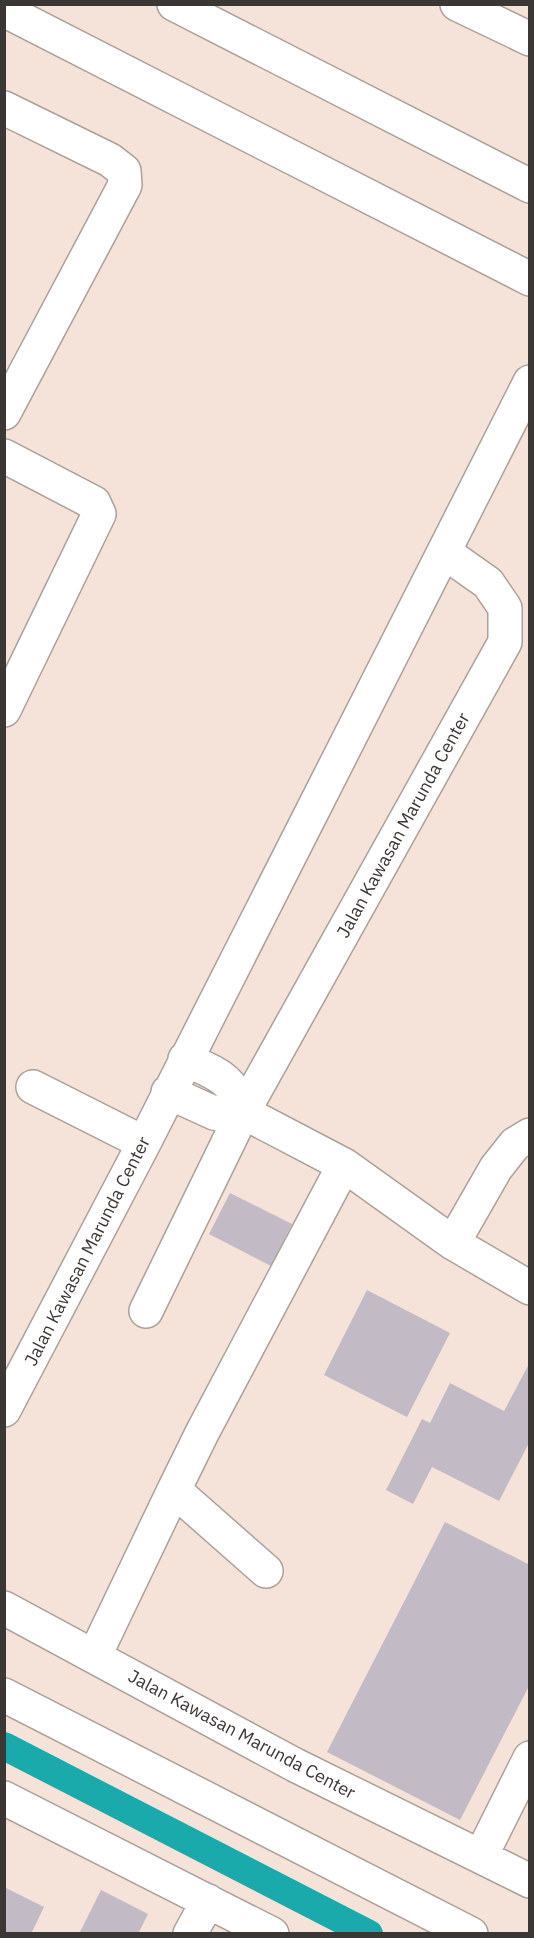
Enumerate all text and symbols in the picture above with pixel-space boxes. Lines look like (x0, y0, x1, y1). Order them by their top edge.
street label: Jalan Kawasan Marunda Center (331, 708, 475, 942)
street label: Jalan Kawasan Marunda Center (19, 1132, 155, 1369)
street label: Jalan Kawasan Marunda Center (124, 1664, 360, 1804)

